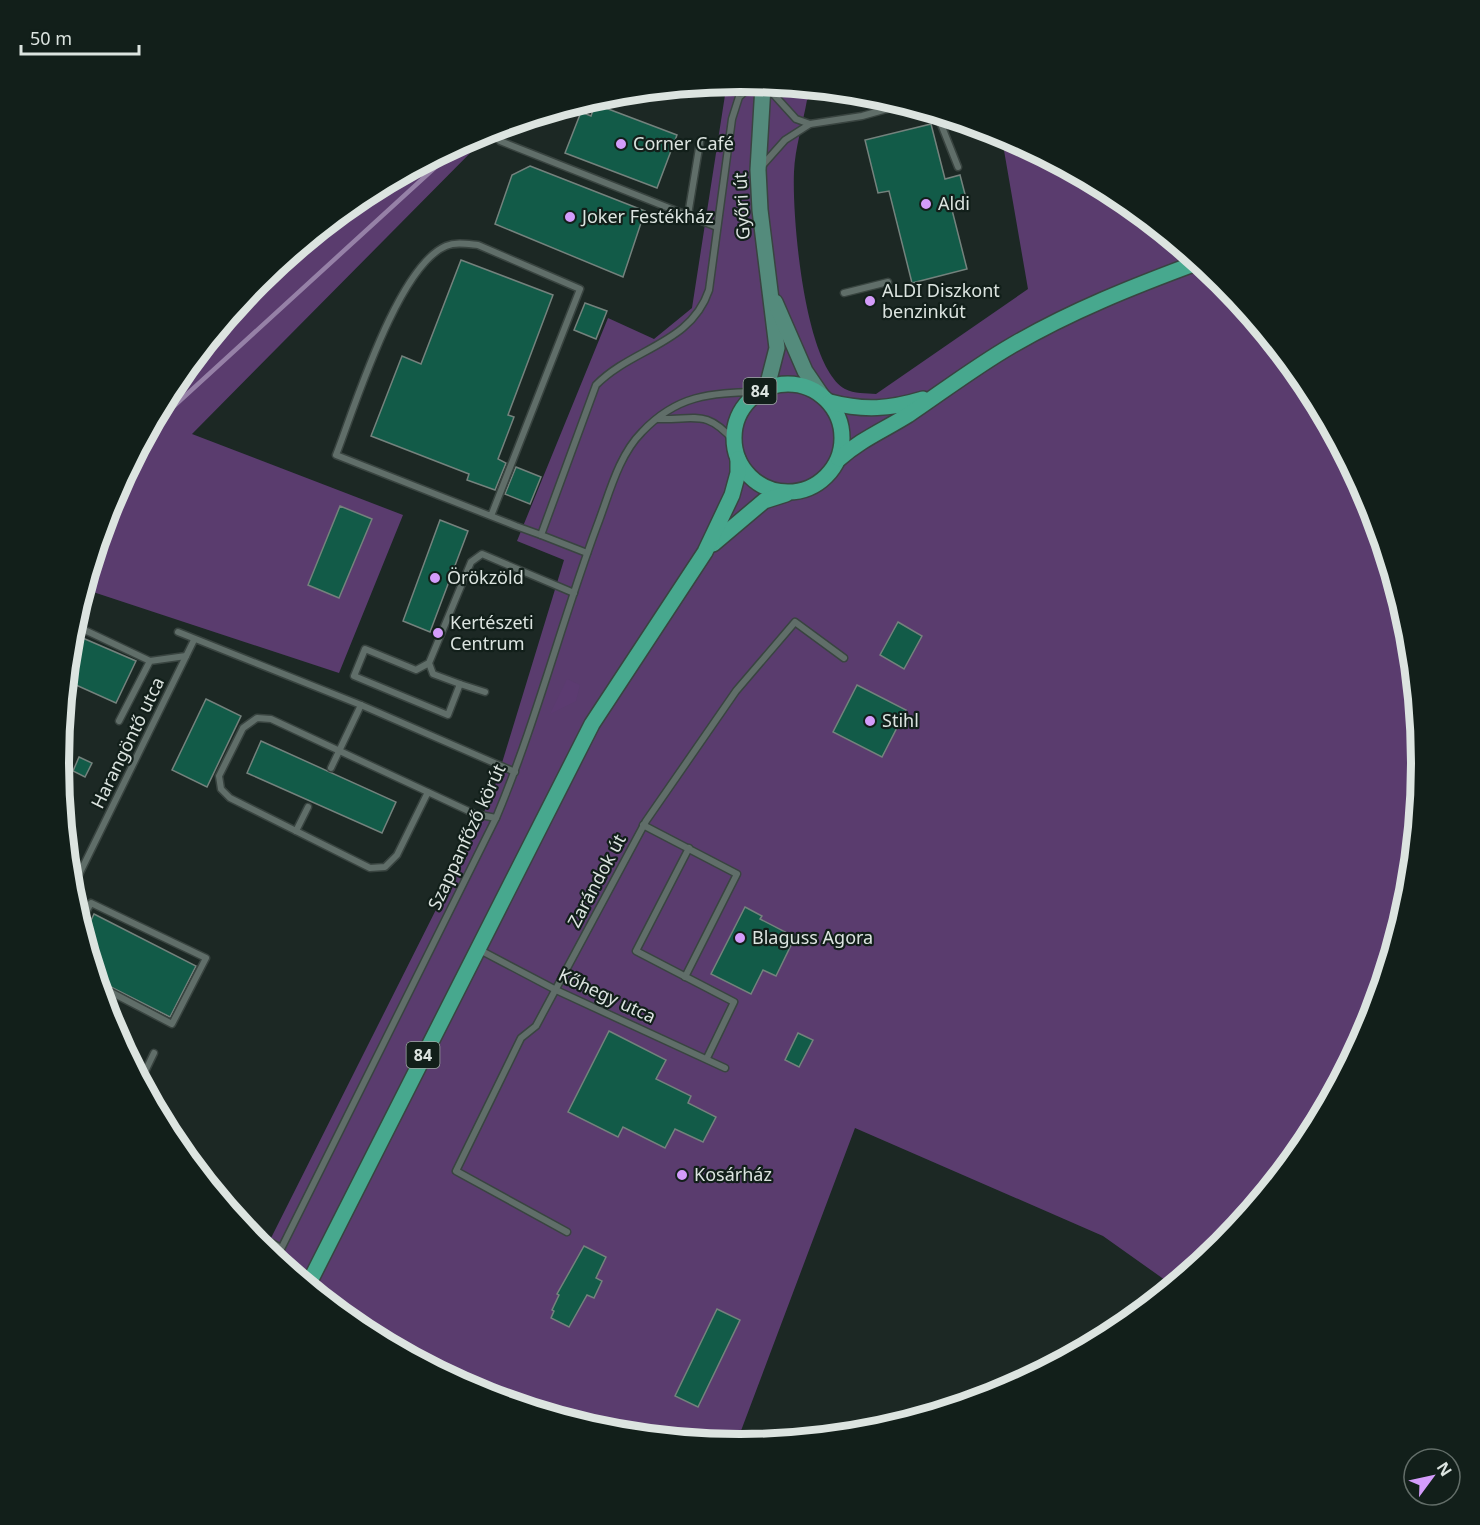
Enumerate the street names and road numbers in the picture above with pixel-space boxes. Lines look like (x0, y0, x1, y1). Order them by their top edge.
street label: Győri út (727, 171, 755, 240)
road number: 84 (744, 378, 777, 404)
street label: Harangöntő utca (85, 673, 169, 812)
street label: Szappanfőző körút (422, 759, 511, 913)
street label: Zarándok út (561, 829, 631, 931)
street label: Kőhegy utca (555, 962, 660, 1028)
road number: 84 (406, 1042, 440, 1068)

